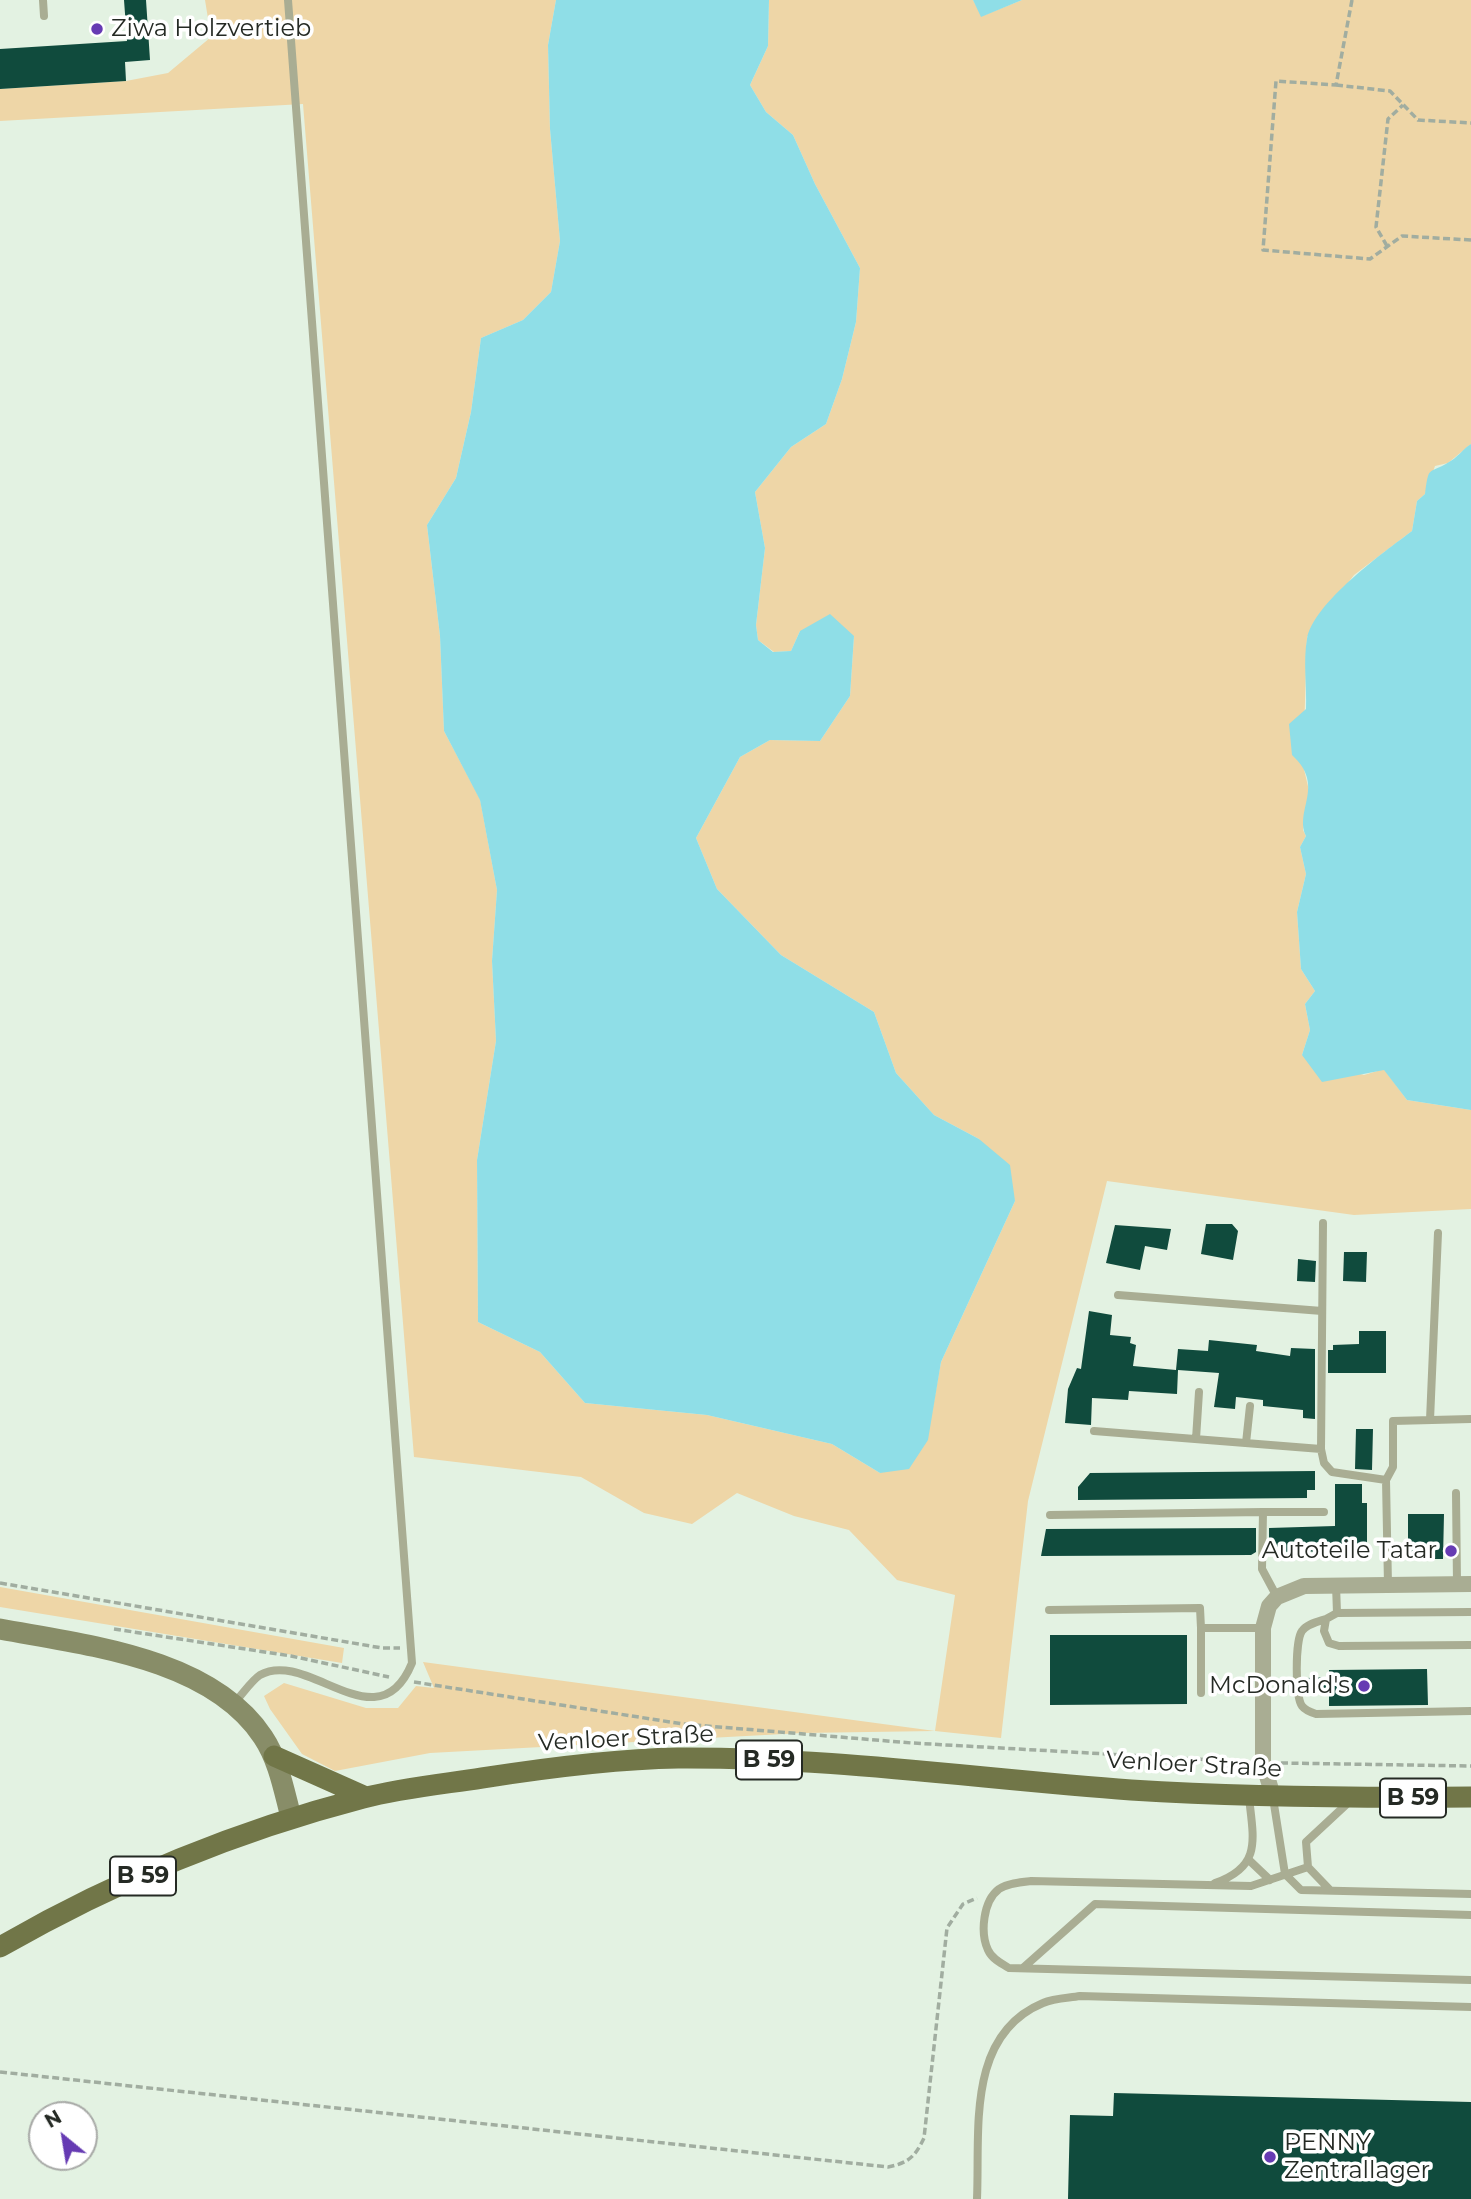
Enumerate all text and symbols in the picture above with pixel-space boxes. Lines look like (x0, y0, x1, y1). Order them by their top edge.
place label: Ziwa Holzvertieb (111, 15, 311, 43)
marker: Ziwa Holzvertieb (89, 21, 105, 37)
place label: Autoteile Tatar (1262, 1537, 1437, 1565)
marker: Autoteile Tatar (1443, 1543, 1459, 1559)
place label: McDonald's (1209, 1672, 1350, 1700)
marker: McDonald's (1356, 1678, 1372, 1694)
street label: Venloer Straße (537, 1720, 715, 1758)
road number: B 59 (736, 1740, 802, 1779)
street label: Venloer Straße (1105, 1746, 1283, 1784)
road number: B 59 (1380, 1778, 1446, 1817)
road number: B 59 (110, 1856, 176, 1896)
north arrow (28, 2101, 98, 2171)
text: N (41, 2105, 66, 2133)
place label: PENNY Zentrallager (1284, 2129, 1430, 2185)
marker: PENNY Zentrallager (1262, 2149, 1278, 2165)

